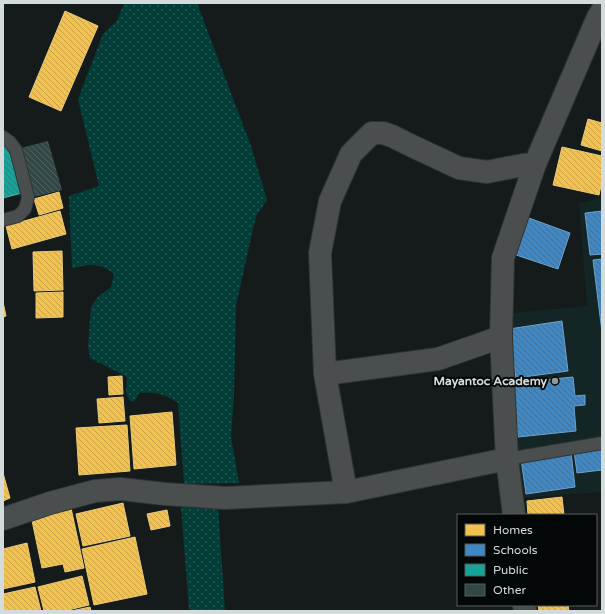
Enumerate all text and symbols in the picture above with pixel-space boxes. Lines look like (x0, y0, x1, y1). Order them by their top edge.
place label: Mayantoc Academy (434, 374, 548, 389)
marker: Mayantoc Academy (550, 376, 560, 386)
legend (457, 514, 597, 606)
text: Homes (493, 523, 533, 537)
text: Schools (493, 543, 538, 557)
text: Public (493, 563, 528, 577)
text: Other (493, 583, 526, 597)

